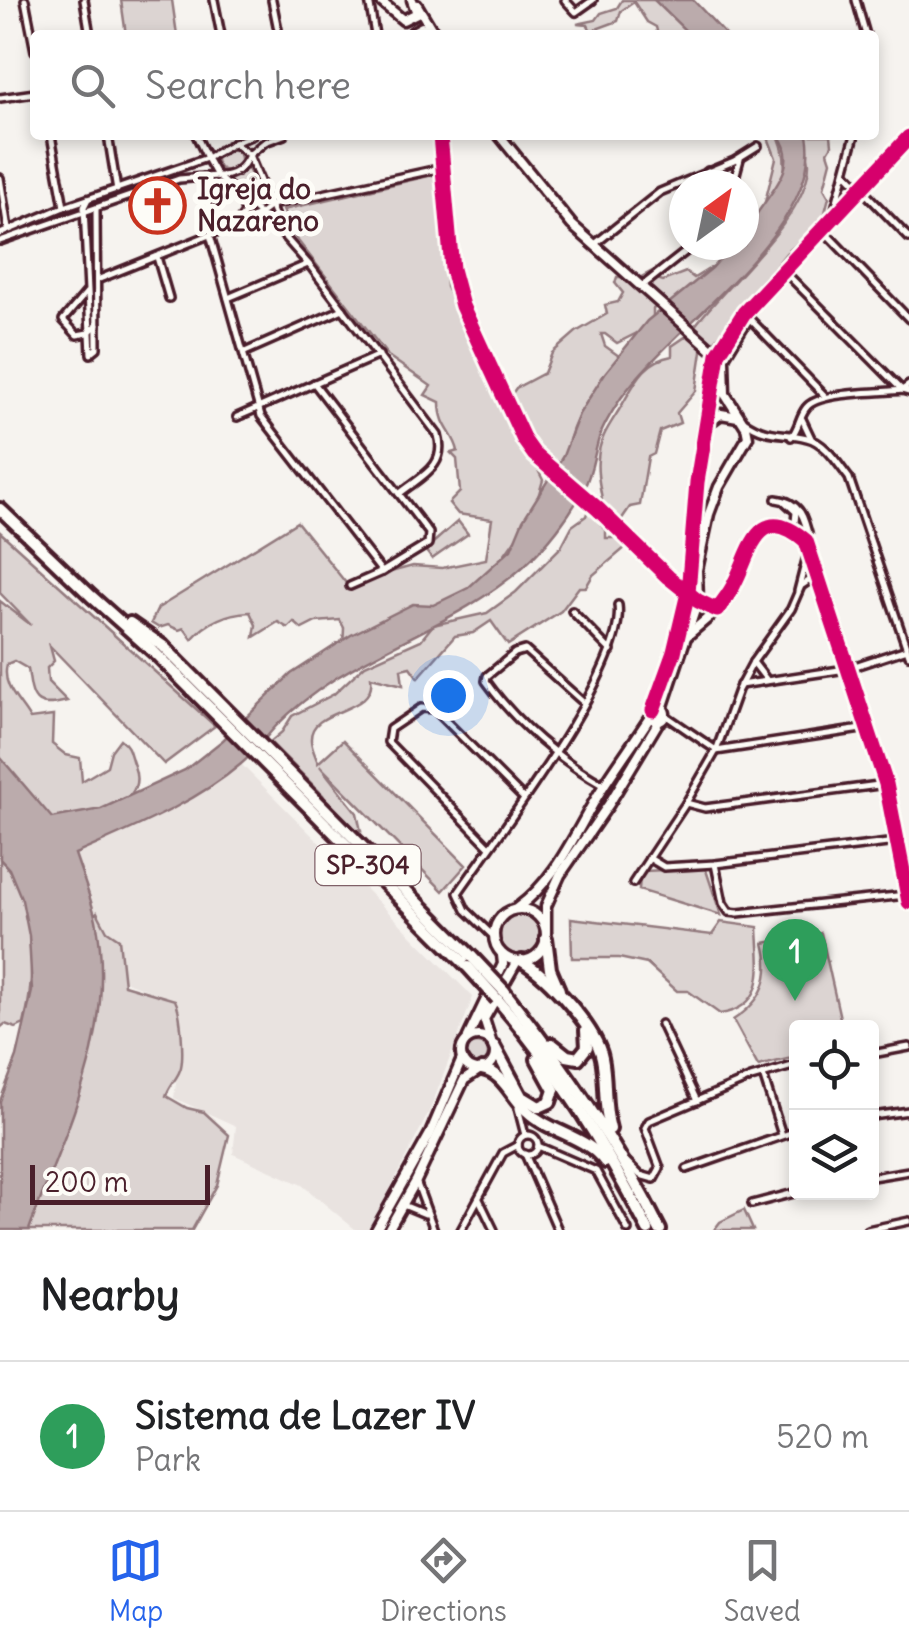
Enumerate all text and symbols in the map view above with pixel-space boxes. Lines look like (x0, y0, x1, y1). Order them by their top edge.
search box (30, 30, 879, 140)
icon: search (65, 58, 120, 113)
text: Search here (145, 62, 351, 109)
north arrow (669, 170, 759, 260)
place label: Igreja do Nazareno (197, 171, 319, 239)
church icon: Igreja do Nazareno (128, 175, 188, 235)
your location (423, 670, 474, 721)
road number: SP-304 (316, 845, 420, 885)
pin: 1 (762, 918, 828, 1001)
map controls (789, 1020, 879, 1200)
button: locate (789, 1020, 879, 1110)
button: layers (789, 1110, 879, 1200)
scale bar (30, 1160, 210, 1204)
text: 200 m (45, 1164, 128, 1200)
text: Nearby (40, 1269, 179, 1321)
text: Sistema de Lazer IV (135, 1392, 475, 1439)
text: 1 (66, 1416, 79, 1457)
text: 520 m (776, 1416, 869, 1457)
text: Park (135, 1439, 201, 1480)
tab: Map (108, 1533, 163, 1629)
tab: Directions (380, 1533, 507, 1629)
tab: Saved (724, 1533, 801, 1629)

